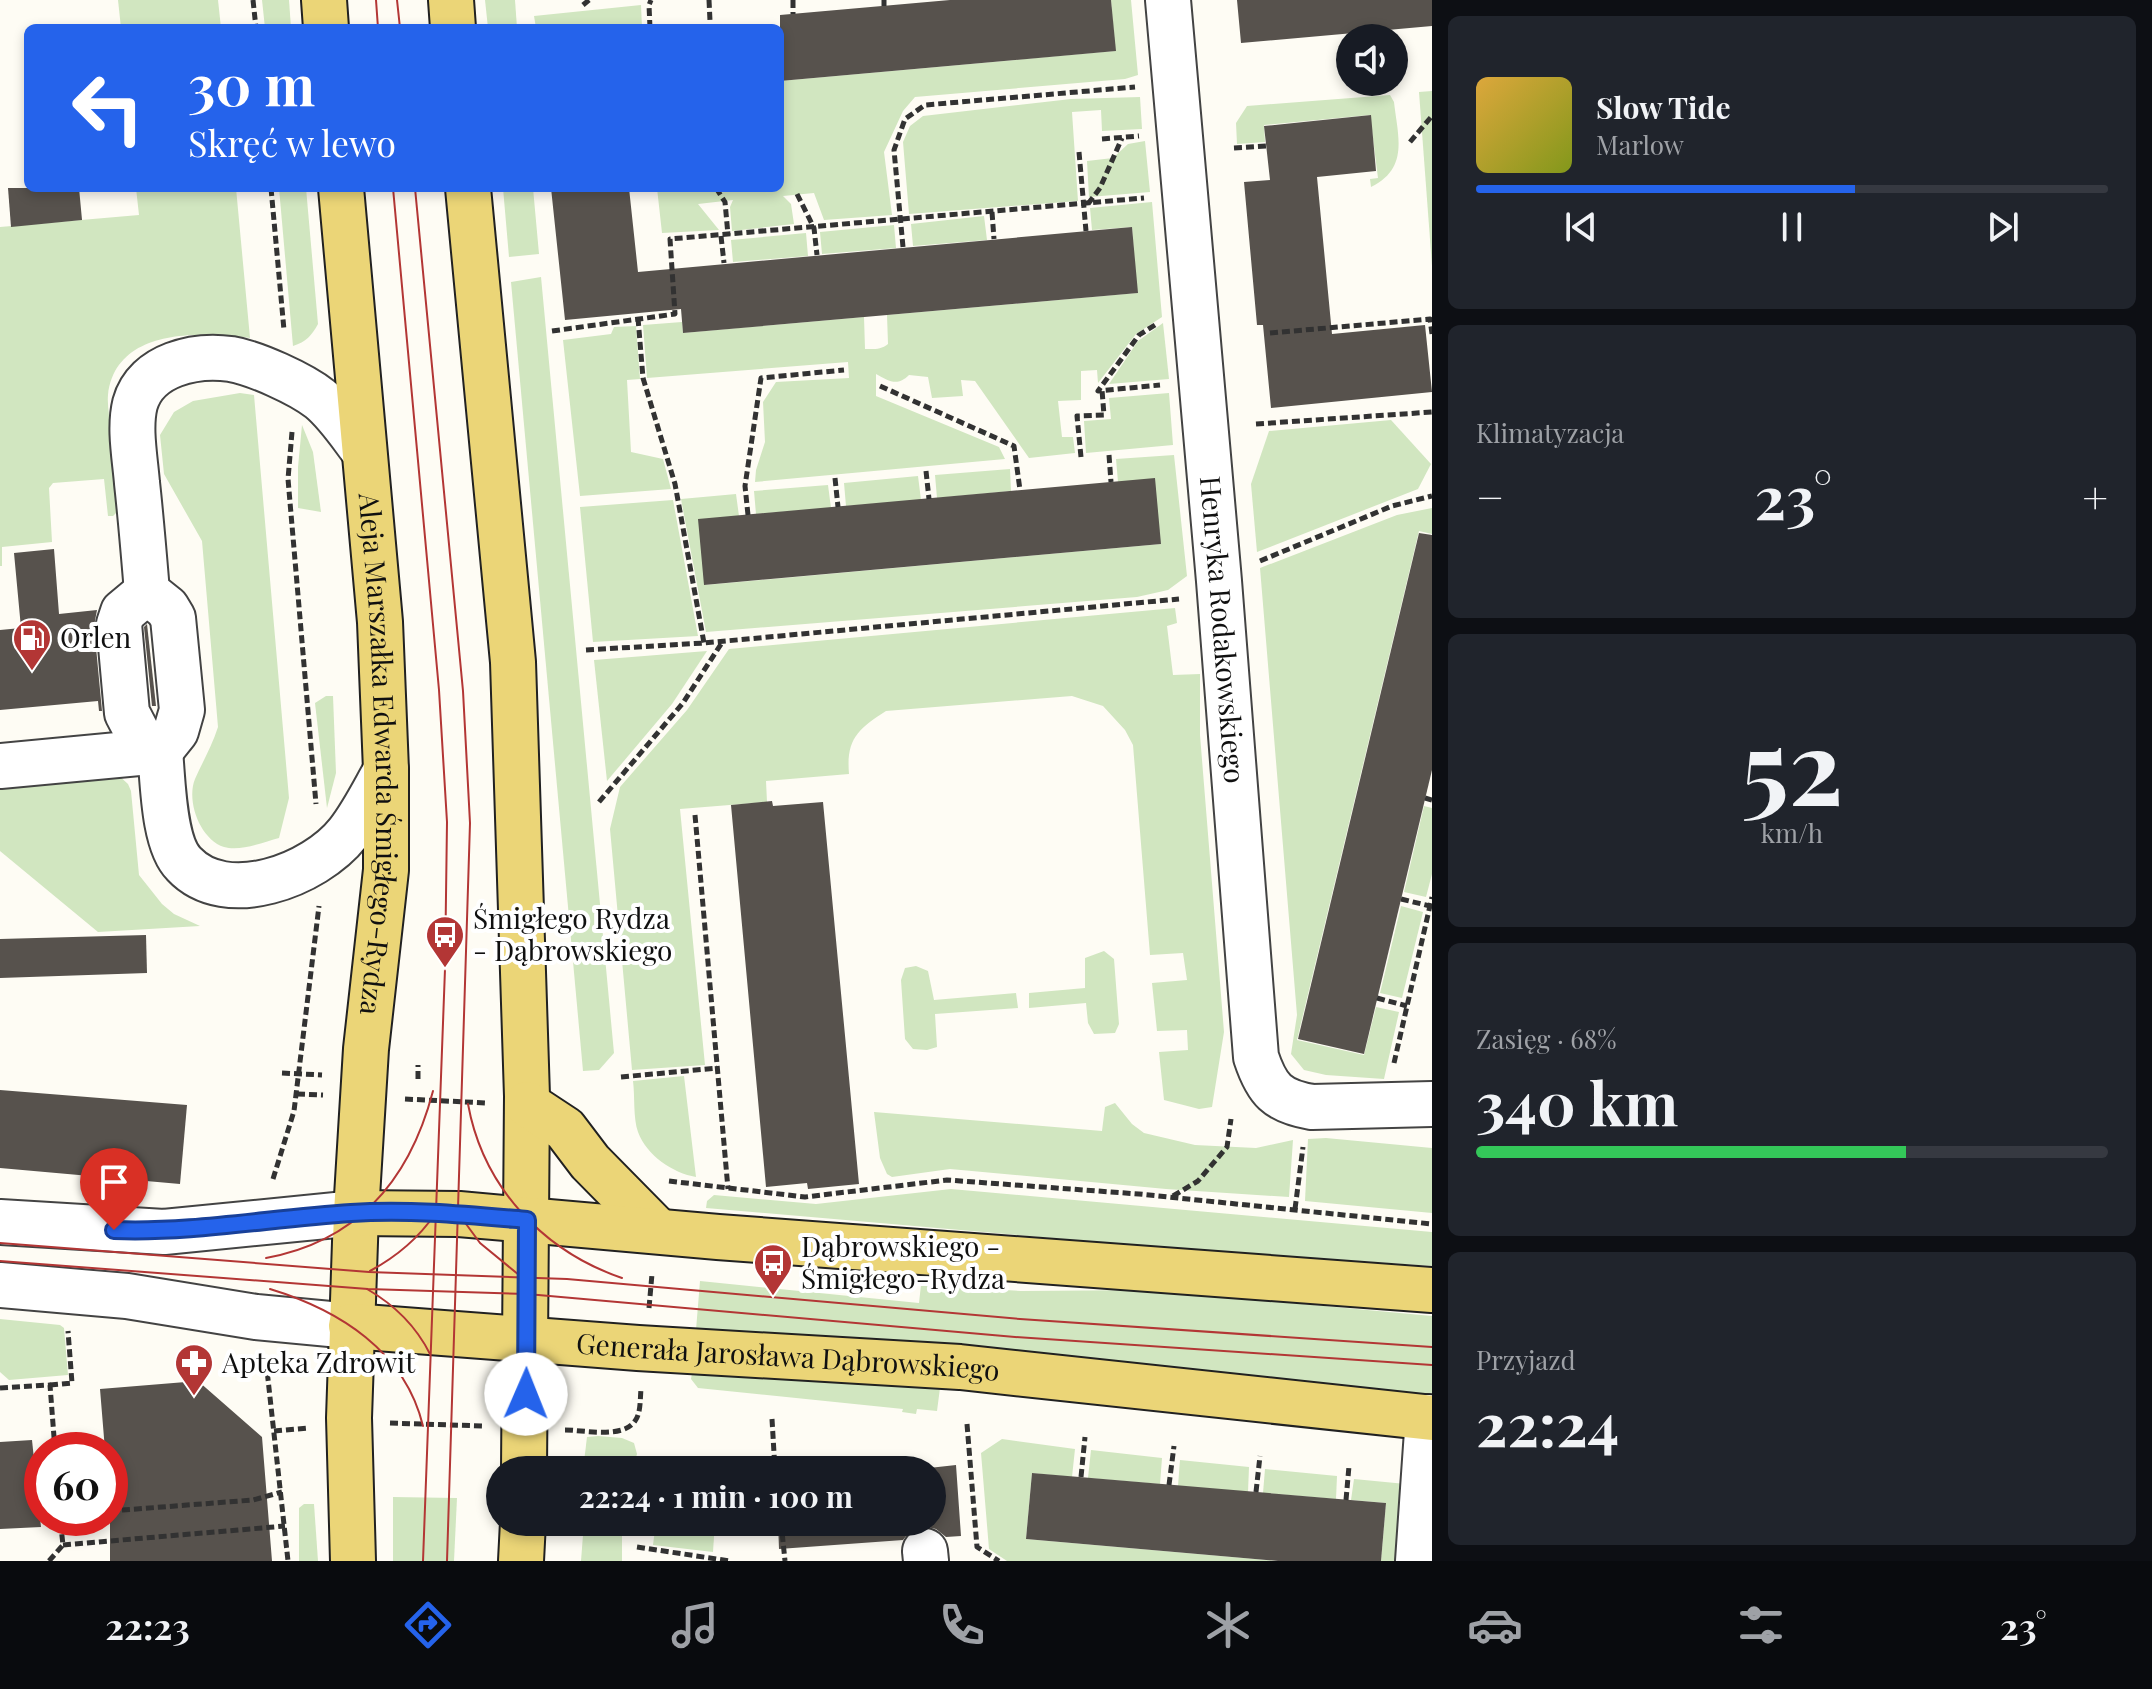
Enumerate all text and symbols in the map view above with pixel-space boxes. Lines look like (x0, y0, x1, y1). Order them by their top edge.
map controls (1336, 24, 1408, 96)
button: sound (1336, 24, 1408, 96)
text: 30 m (188, 46, 315, 121)
icon: left (56, 56, 160, 160)
text: Slow Tide (1596, 87, 1731, 127)
text: Skręć w lewo (188, 118, 396, 166)
text: Marlow (1596, 127, 1684, 162)
icon: previous (1559, 205, 1603, 249)
icon: pause (1770, 205, 1814, 249)
icon: next (1981, 205, 2025, 249)
text: Klimatyzacja (1476, 415, 1624, 450)
text: 23° (1755, 455, 1832, 535)
text: − (1476, 466, 1504, 525)
text: + (2082, 466, 2108, 525)
street label: Henryka Rodakowskiego (1193, 474, 1255, 785)
street label: Aleja Marszałka Edwarda Śmigłego-Rydza (351, 490, 406, 1017)
fuel station icon: Orlen (11, 617, 53, 672)
place label: Orlen (60, 618, 132, 655)
text: 52 (1741, 693, 1843, 832)
text: km/h (1761, 815, 1823, 850)
place label: Śmigłego Rydza - Dąbrowskiego (473, 899, 672, 968)
bus stop icon: Śmigłego Rydza - Dąbrowskiego (424, 914, 466, 969)
text: Zasięg · 68% (1476, 1021, 1617, 1056)
text: 340 km (1476, 1061, 1678, 1141)
pin (80, 1148, 148, 1230)
icon: arrive (92, 1160, 136, 1204)
place label: Dąbrowskiego - Śmigłego-Rydza (801, 1227, 1005, 1296)
bus stop icon: Dąbrowskiego - Śmigłego-Rydza (752, 1242, 794, 1297)
street label: Generała Jarosława Dąbrowskiego (575, 1323, 1002, 1388)
pharmacy icon: Apteka Zdrowit (173, 1342, 215, 1397)
text: Przyjazd (1476, 1342, 1576, 1377)
place label: Apteka Zdrowit (221, 1343, 416, 1380)
position arrow (484, 1352, 568, 1436)
text: 22:24 (1476, 1382, 1619, 1462)
speed limit sign: 60 (24, 1432, 128, 1536)
text: 22:24 · 1 min · 100 m (579, 1476, 853, 1516)
icon: directions (400, 1597, 456, 1653)
icon: music (667, 1597, 723, 1653)
icon: phone (934, 1597, 990, 1653)
icon: climate (1200, 1597, 1256, 1653)
icon: car (1467, 1597, 1523, 1653)
icon: filters (1733, 1597, 1789, 1653)
text: 22:23 (105, 1601, 190, 1649)
text: 23° (2000, 1601, 2047, 1649)

